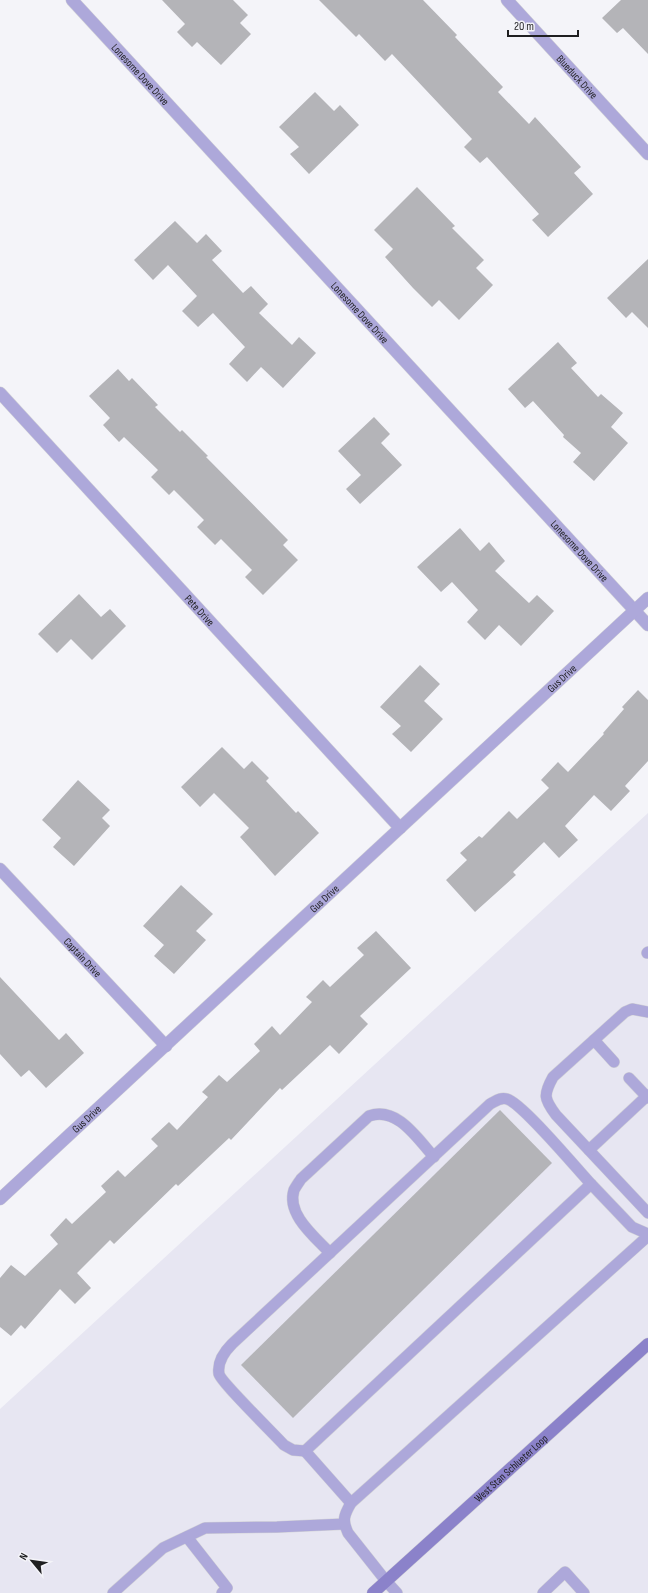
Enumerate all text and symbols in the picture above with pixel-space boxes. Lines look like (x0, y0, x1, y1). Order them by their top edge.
scale bar (508, 12, 578, 38)
text: 20 m (514, 19, 534, 34)
street label: Lonesome Dove Drive (109, 41, 172, 108)
street label: Blueduck Drive (554, 52, 600, 102)
street label: Lonesome Dove Drive (328, 279, 391, 346)
street label: Lonesome Dove Drive (548, 518, 611, 585)
street label: Pete Drive (182, 592, 217, 629)
street label: Gus Drive (545, 662, 579, 695)
street label: Gus Drive (307, 882, 342, 915)
street label: Captain Drive (61, 935, 104, 980)
street label: Gus Drive (70, 1102, 104, 1136)
street label: West Stan Schlueter Loop (472, 1432, 551, 1505)
north arrow (12, 1541, 52, 1581)
text: N (17, 1551, 31, 1562)

